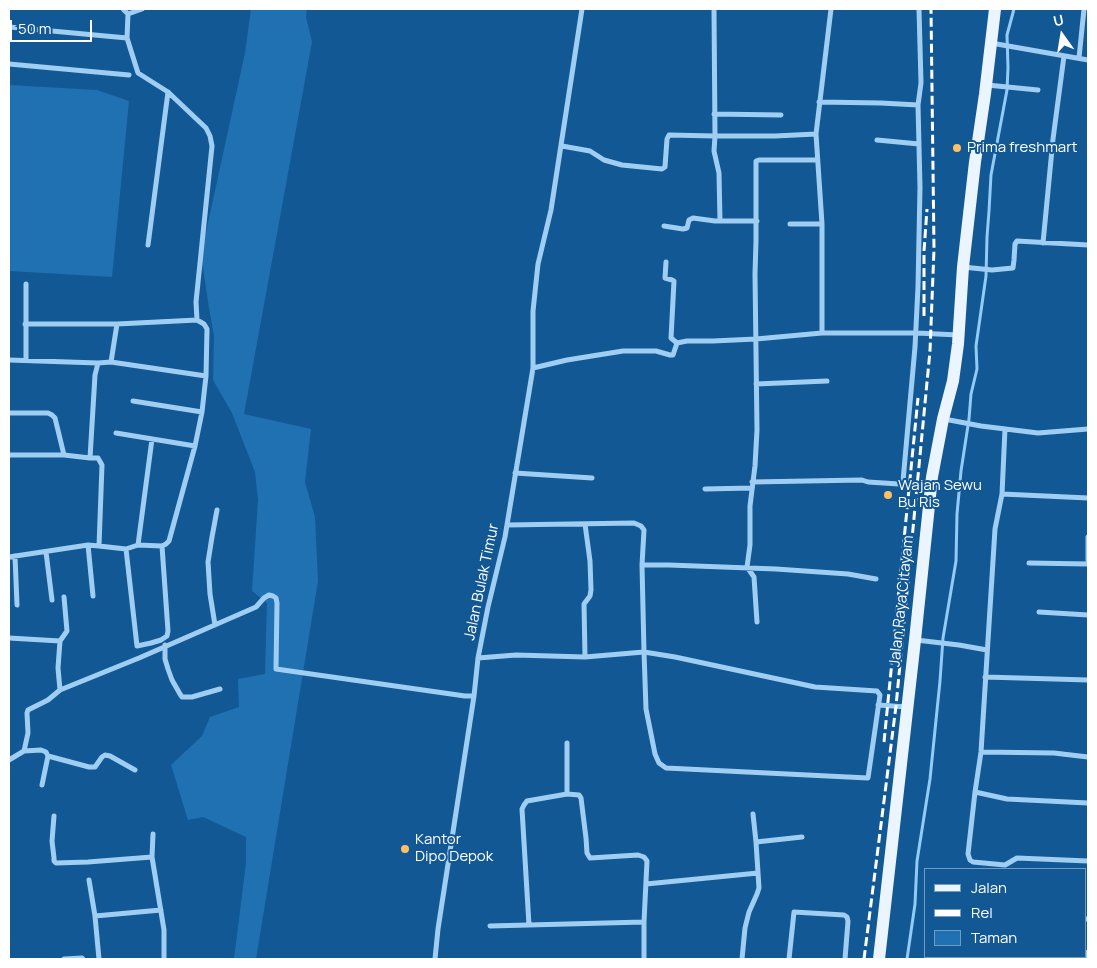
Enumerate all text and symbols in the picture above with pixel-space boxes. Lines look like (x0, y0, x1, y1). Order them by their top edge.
scale bar (12, 10, 95, 42)
north arrow (1037, 10, 1087, 60)
text: U (1051, 10, 1066, 30)
text: 50 m (18, 18, 52, 39)
place label: Prima freshmart (967, 139, 1078, 157)
marker: Prima freshmart (951, 142, 963, 154)
place label: Wajan Sewu Bu Ris (898, 477, 982, 512)
marker: Wajan Sewu Bu Ris (882, 489, 894, 501)
street label: Jalan Bulak Timur (461, 522, 503, 642)
street label: Jalan Raya Citayam (886, 534, 918, 668)
place label: Kantor Dipo Depok (415, 831, 493, 866)
marker: Kantor Dipo Depok (399, 843, 411, 855)
legend (924, 868, 1087, 958)
text: Jalan (971, 877, 1007, 898)
text: Rel (971, 902, 993, 923)
text: Taman (971, 927, 1017, 948)

